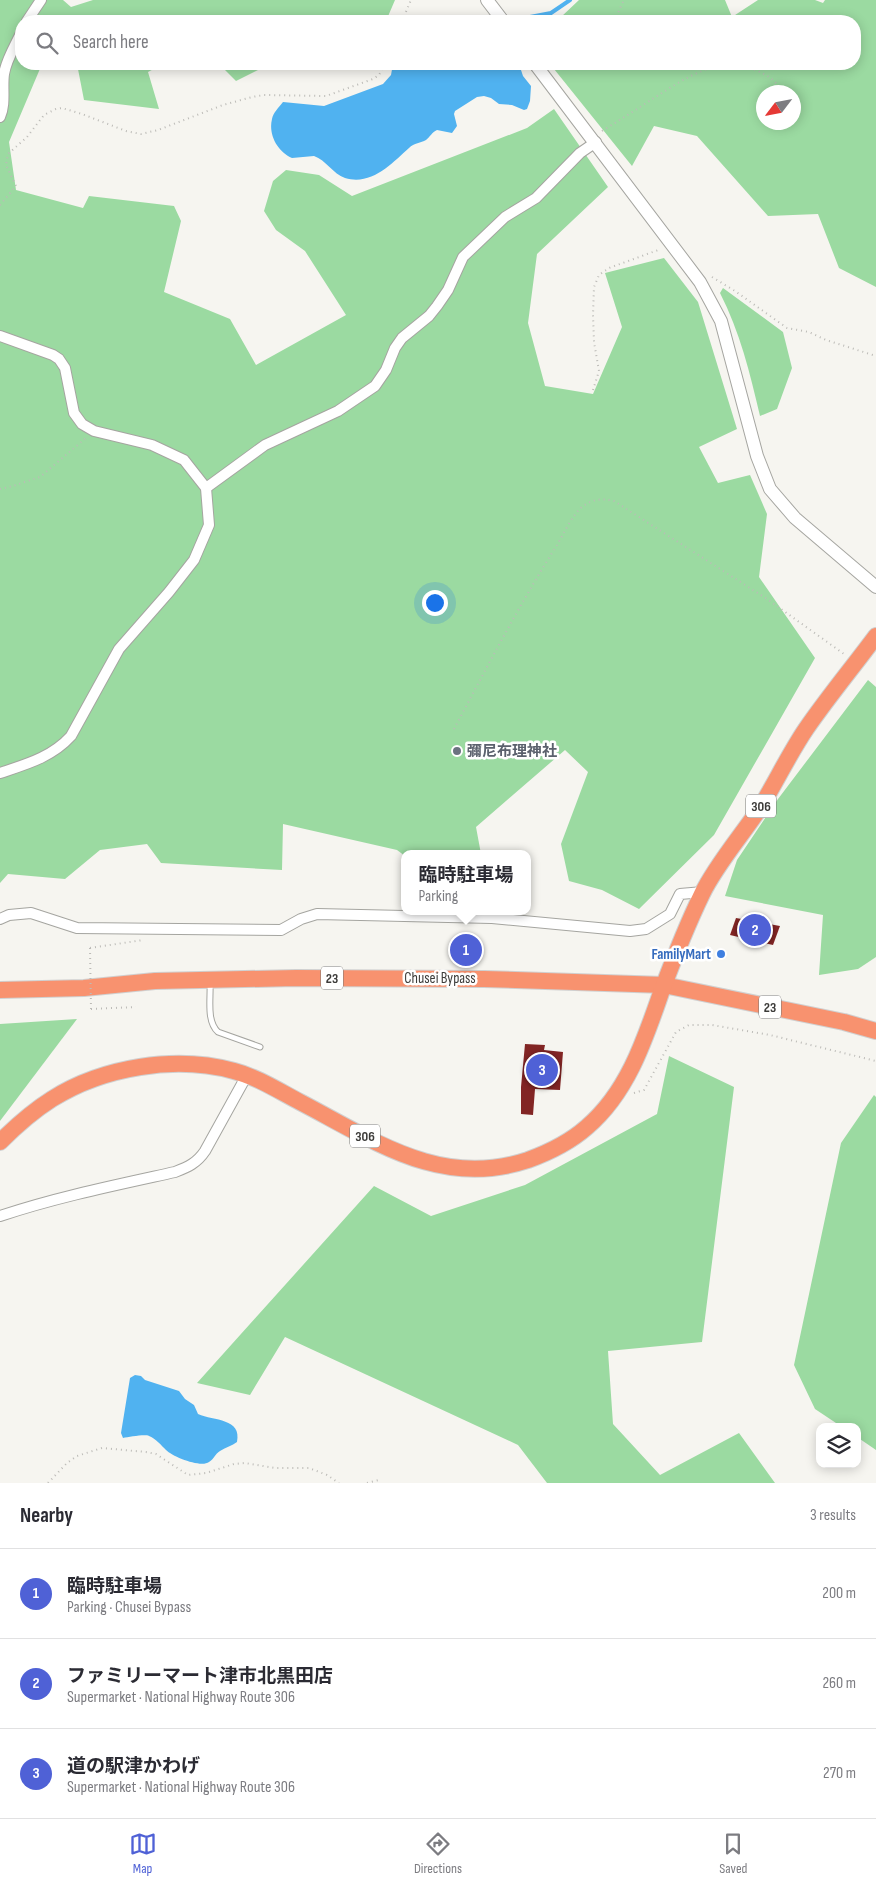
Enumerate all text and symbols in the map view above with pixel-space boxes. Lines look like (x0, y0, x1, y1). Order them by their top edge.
search box (15, 15, 861, 70)
icon: search (33, 29, 61, 57)
text: Search here (73, 31, 149, 54)
north arrow (756, 85, 801, 130)
your location (422, 590, 448, 616)
place label: 彌尼布理神社 (467, 742, 557, 761)
marker: 彌尼布理神社 (451, 745, 463, 757)
road number: 306 (746, 794, 776, 818)
popup (401, 850, 531, 915)
text: 臨時駐車場 (418, 864, 514, 887)
text: Parking (418, 887, 458, 906)
pin: 2 (739, 911, 771, 949)
pin: 1 (450, 931, 482, 969)
place label: FamilyMart (651, 945, 711, 964)
marker: FamilyMart (715, 948, 727, 960)
road number: 23 (321, 966, 343, 990)
street label: Chusei Bypass (404, 969, 476, 988)
road number: 23 (759, 996, 781, 1019)
pin: 3 (526, 1051, 558, 1089)
road number: 306 (350, 1124, 380, 1148)
map controls (816, 1423, 861, 1468)
button: layers (816, 1423, 861, 1468)
text: Nearby (20, 1503, 73, 1528)
text: 3 results (810, 1506, 856, 1525)
text: 臨時駐車場 (67, 1575, 162, 1598)
text: 1 (33, 1584, 39, 1603)
text: 200 m (822, 1584, 856, 1603)
text: Parking · Chusei Bypass (67, 1598, 191, 1617)
text: ファミリーマート津市北黒田店 (67, 1665, 333, 1688)
text: 2 (32, 1674, 40, 1693)
text: 260 m (822, 1674, 856, 1693)
text: Supermarket · National Highway Route 306 (67, 1688, 295, 1707)
text: 道の駅津かわげ (67, 1755, 200, 1778)
text: 3 (32, 1764, 40, 1783)
text: 270 m (823, 1764, 856, 1783)
text: Supermarket · National Highway Route 306 (67, 1778, 295, 1797)
tab: Map (129, 1830, 157, 1877)
tab: Directions (414, 1830, 462, 1877)
tab: Saved (719, 1830, 747, 1877)

